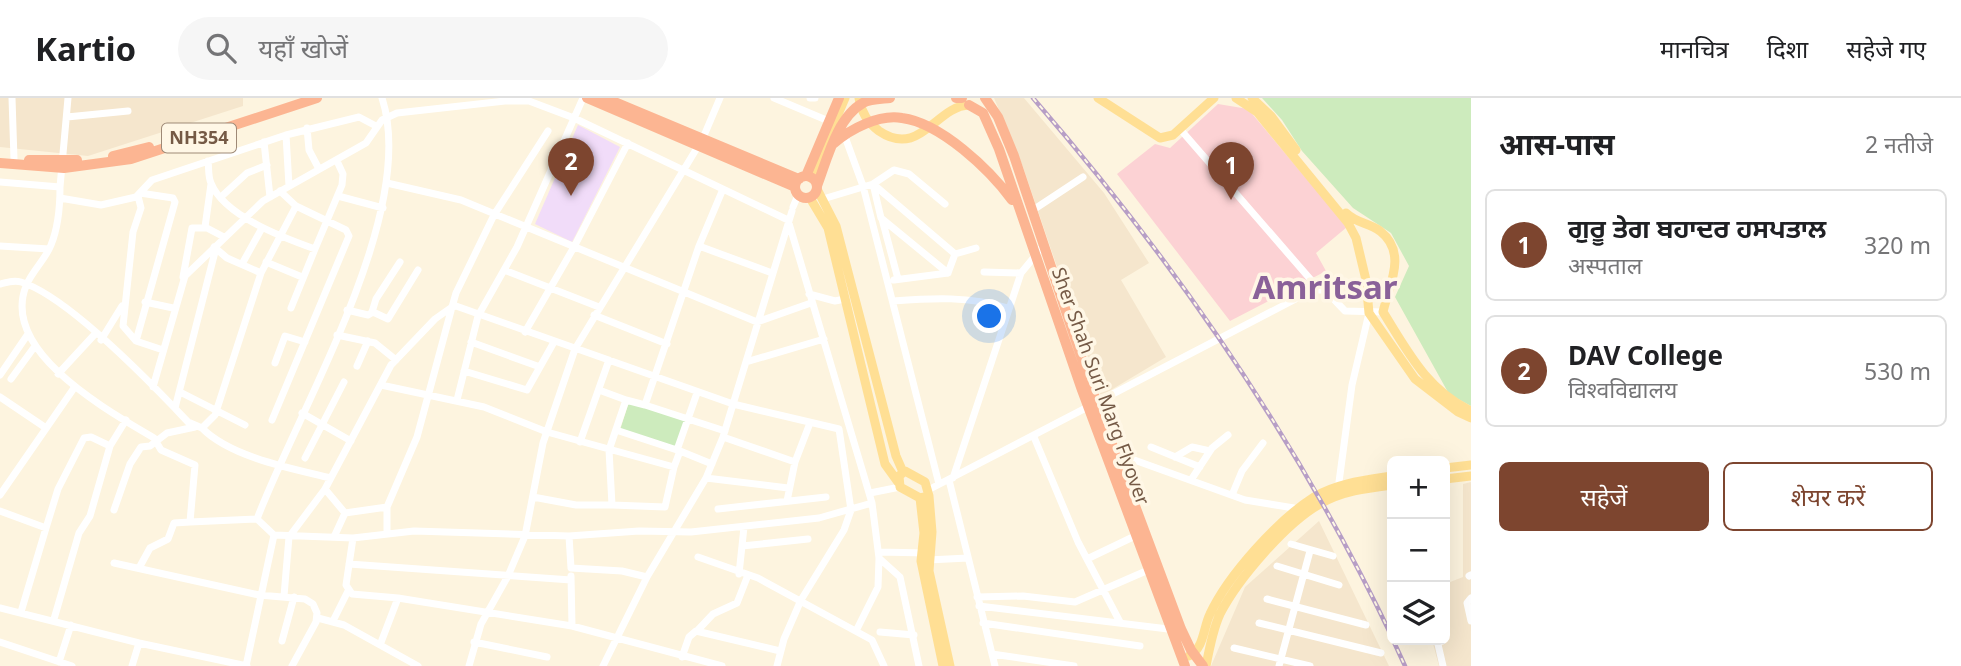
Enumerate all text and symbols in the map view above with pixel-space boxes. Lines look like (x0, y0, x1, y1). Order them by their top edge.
search box (178, 17, 668, 80)
text: Kartio (35, 26, 136, 71)
icon: search (202, 29, 240, 67)
text: यहाँ खोजें (258, 30, 348, 66)
text: मानचित्र (1660, 32, 1729, 65)
text: दिशा (1767, 32, 1808, 65)
text: सहेजे गए (1846, 32, 1926, 65)
text: आस-पास (1499, 123, 1615, 164)
road number: NH354 (162, 124, 236, 153)
text: 2 नतीजे (1865, 128, 1933, 160)
pin: 2 (548, 138, 594, 196)
pin: 1 (1208, 142, 1254, 200)
text: ਗੁਰੂ ਤੇਗ ਬਹਾਦਰ ਹਸਪਤਾਲ (1568, 210, 1826, 246)
text: 1 (1517, 229, 1531, 261)
text: 320 m (1864, 229, 1931, 261)
text: अस्पताल (1568, 249, 1642, 281)
street label: Sher Shah Suri Marg Flyover (1046, 264, 1156, 509)
district label: Amritsar (1252, 264, 1398, 309)
your location (972, 299, 1006, 333)
text: DAV College (1568, 337, 1723, 373)
text: 2 (1517, 355, 1531, 387)
text: 530 m (1864, 355, 1931, 387)
text: विश्वविद्यालय (1568, 373, 1677, 405)
map controls (1387, 456, 1450, 645)
button: + (1387, 456, 1450, 519)
button: सहेजें (1499, 462, 1709, 531)
button: शेयर करें (1723, 462, 1933, 531)
button: − (1387, 519, 1450, 582)
button: layers (1387, 582, 1450, 645)

